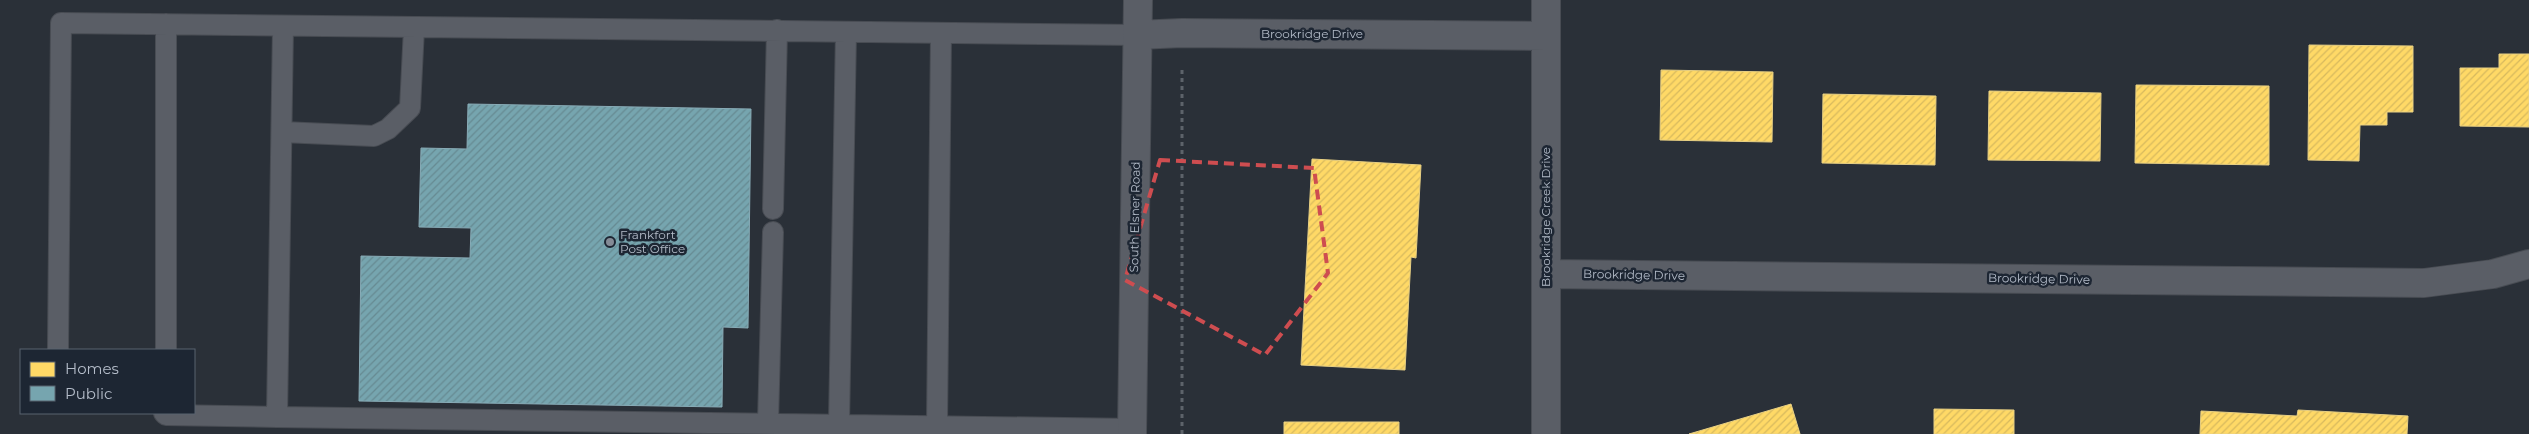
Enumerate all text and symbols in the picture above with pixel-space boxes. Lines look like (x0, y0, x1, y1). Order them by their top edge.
street label: Brookridge Drive (1261, 26, 1363, 41)
street label: Brookridge Creek Drive (1538, 147, 1553, 287)
street label: South Elsner Road (1126, 161, 1143, 273)
place label: Frankfort Post Office (620, 227, 685, 256)
marker: Frankfort Post Office (604, 236, 616, 248)
street label: Brookridge Drive (1583, 266, 1685, 283)
street label: Brookridge Drive (1988, 270, 2090, 287)
legend (20, 349, 195, 414)
text: Homes (65, 359, 119, 378)
text: Public (65, 384, 113, 403)

